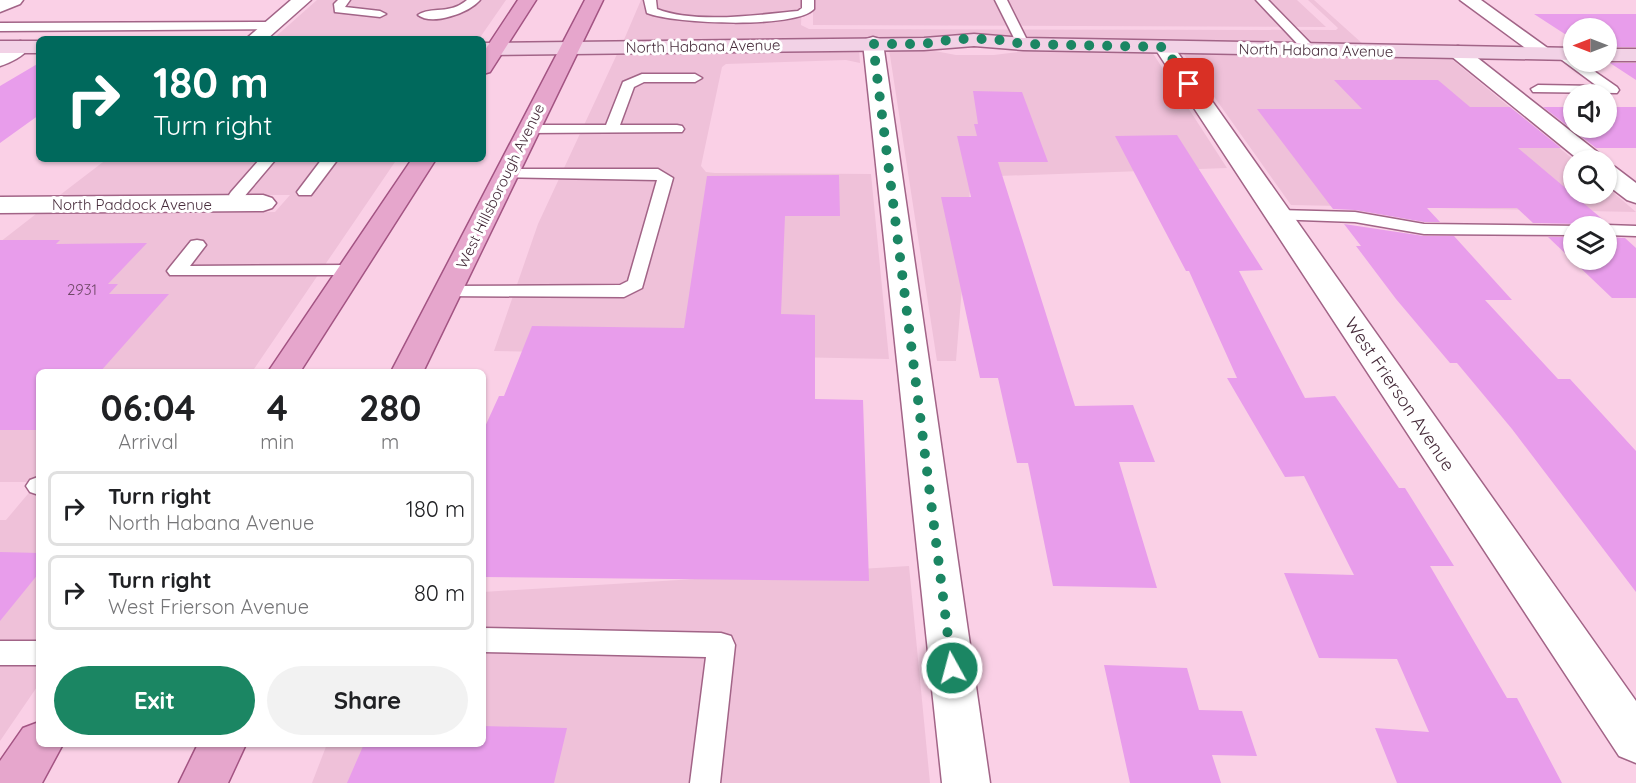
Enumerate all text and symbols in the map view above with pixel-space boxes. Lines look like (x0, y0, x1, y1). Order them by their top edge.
north arrow (1563, 18, 1617, 72)
map controls (1563, 18, 1617, 270)
street label: North Habana Avenue (626, 35, 780, 57)
street label: North Habana Avenue (1239, 39, 1393, 61)
text: 180 m (153, 56, 269, 109)
pin (1163, 58, 1214, 109)
icon: right (54, 60, 132, 138)
icon: arrive (1172, 67, 1205, 100)
button: sound (1563, 84, 1617, 138)
street label: West Hillsborough Avenue (452, 100, 548, 272)
text: Turn right (153, 108, 272, 142)
button: search (1563, 150, 1617, 204)
street label: North Paddock Avenue (52, 195, 212, 214)
button: layers (1563, 216, 1617, 270)
house number: 2931 (67, 280, 97, 299)
street label: West Frierson Avenue (1340, 313, 1460, 475)
text: 06:04 (101, 385, 196, 430)
text: 4 (267, 385, 288, 430)
text: 280 (359, 385, 421, 430)
text: Arrival (118, 429, 178, 454)
text: min (260, 429, 294, 454)
text: m (381, 429, 399, 454)
text: Turn right (108, 482, 212, 510)
icon: right (57, 492, 90, 525)
text: 180 m (406, 495, 465, 523)
text: North Habana Avenue (108, 510, 314, 535)
text: Turn right (108, 566, 212, 594)
icon: right (57, 576, 90, 609)
text: 80 m (414, 579, 465, 607)
text: West Frierson Avenue (108, 594, 309, 619)
position arrow (920, 636, 984, 700)
button: Exit (54, 666, 255, 735)
button: Share (267, 666, 468, 735)

